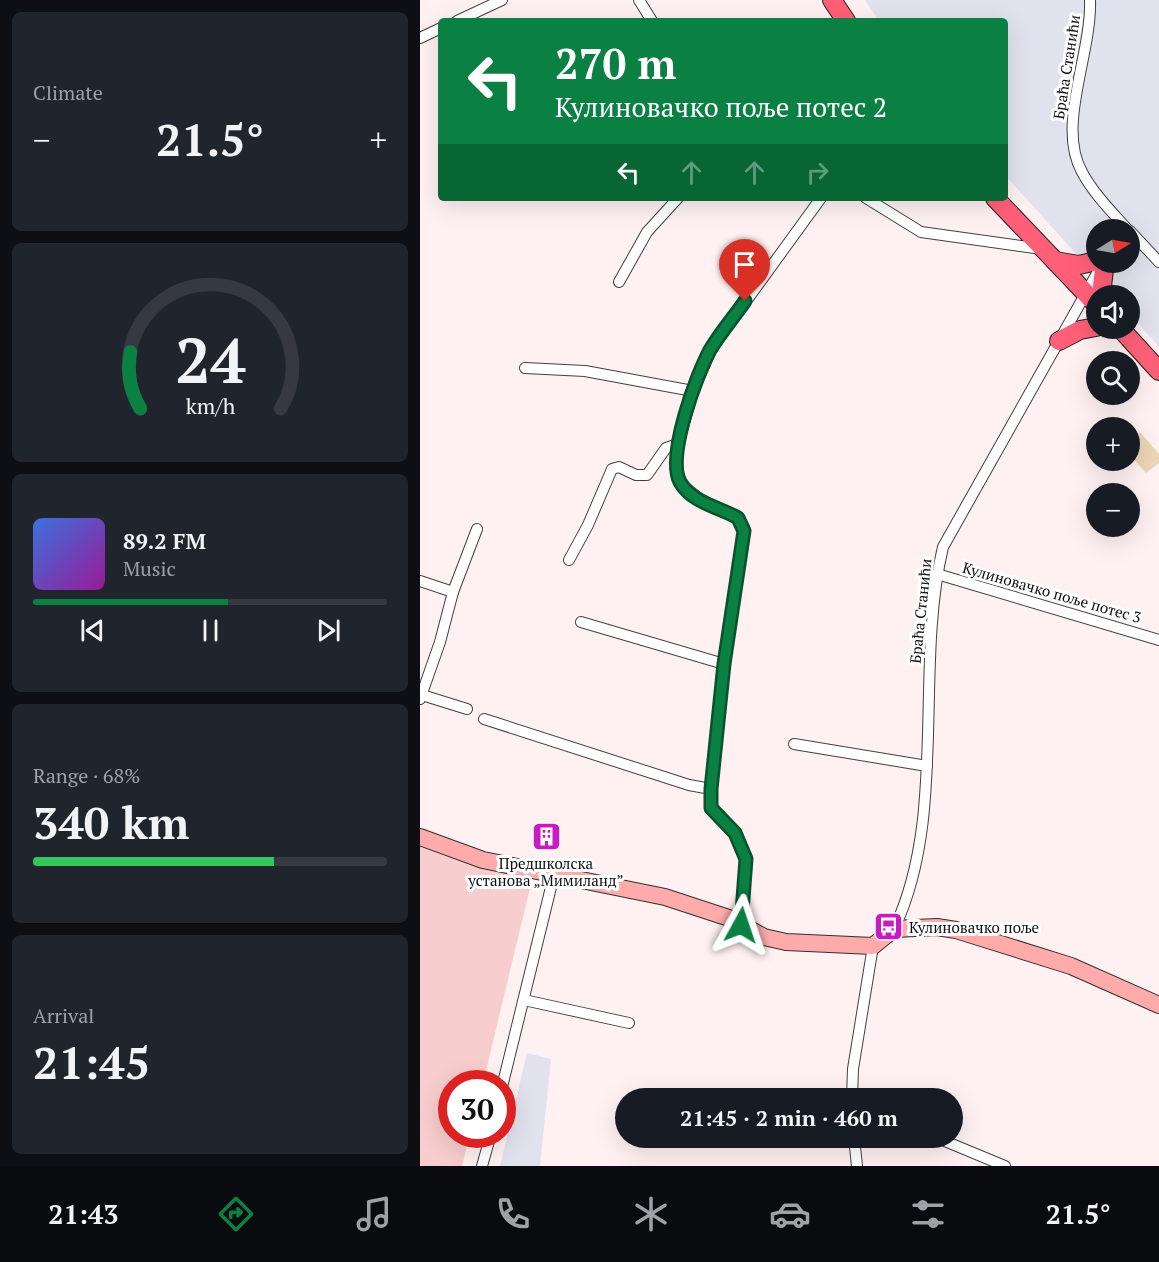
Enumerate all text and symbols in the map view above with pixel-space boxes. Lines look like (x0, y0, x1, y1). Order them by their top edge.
street label: Браћа Станићи (1048, 13, 1084, 121)
text: 270 m (555, 35, 676, 91)
icon: left (456, 42, 534, 120)
text: Climate (33, 79, 103, 106)
text: Кулиновачко поље потес 2 (555, 89, 887, 125)
text: 21.5° (156, 109, 264, 169)
text: − (33, 118, 51, 161)
text: + (369, 118, 387, 161)
icon: left (612, 156, 645, 189)
icon: ahead (675, 156, 708, 189)
icon: ahead (738, 156, 771, 189)
icon: right (801, 156, 834, 189)
north arrow (1086, 219, 1140, 273)
map controls (1086, 219, 1140, 537)
pin (719, 239, 770, 301)
icon: arrive (728, 248, 761, 281)
button: sound (1086, 285, 1140, 339)
text: 24 (175, 318, 245, 401)
button: search (1086, 351, 1140, 405)
text: km/h (185, 393, 235, 421)
button: + (1086, 417, 1140, 471)
button: − (1086, 483, 1140, 537)
text: 89.2 FM (123, 526, 206, 555)
text: Music (123, 555, 176, 582)
street label: Браћа Станићи (905, 557, 935, 665)
street label: Кулиновачко поље потес 3 (961, 557, 1143, 627)
icon: previous (76, 614, 109, 647)
icon: pause (194, 614, 227, 647)
icon: next (312, 614, 345, 647)
text: Range · 68% (33, 762, 140, 789)
text: 340 km (33, 792, 189, 852)
building icon: Предшколска установа „Мимиланд” (530, 820, 562, 852)
place label: Предшколска установа „Мимиланд” (467, 853, 624, 890)
position arrow (709, 893, 773, 957)
bus stop icon: Кулиновачко поље (872, 911, 904, 943)
place label: Кулиновачко поље (909, 917, 1039, 937)
text: Arrival (33, 1002, 94, 1029)
text: 21:45 (33, 1032, 150, 1092)
speed limit sign: 30 (438, 1070, 516, 1148)
text: 21:45 · 2 min · 460 m (680, 1103, 898, 1132)
icon: directions (215, 1193, 257, 1235)
icon: music (353, 1193, 395, 1235)
icon: phone (492, 1193, 534, 1235)
icon: climate (630, 1193, 672, 1235)
icon: car (769, 1193, 811, 1235)
icon: filters (907, 1193, 949, 1235)
text: 21:43 (48, 1196, 119, 1232)
text: 21.5° (1046, 1196, 1111, 1232)

